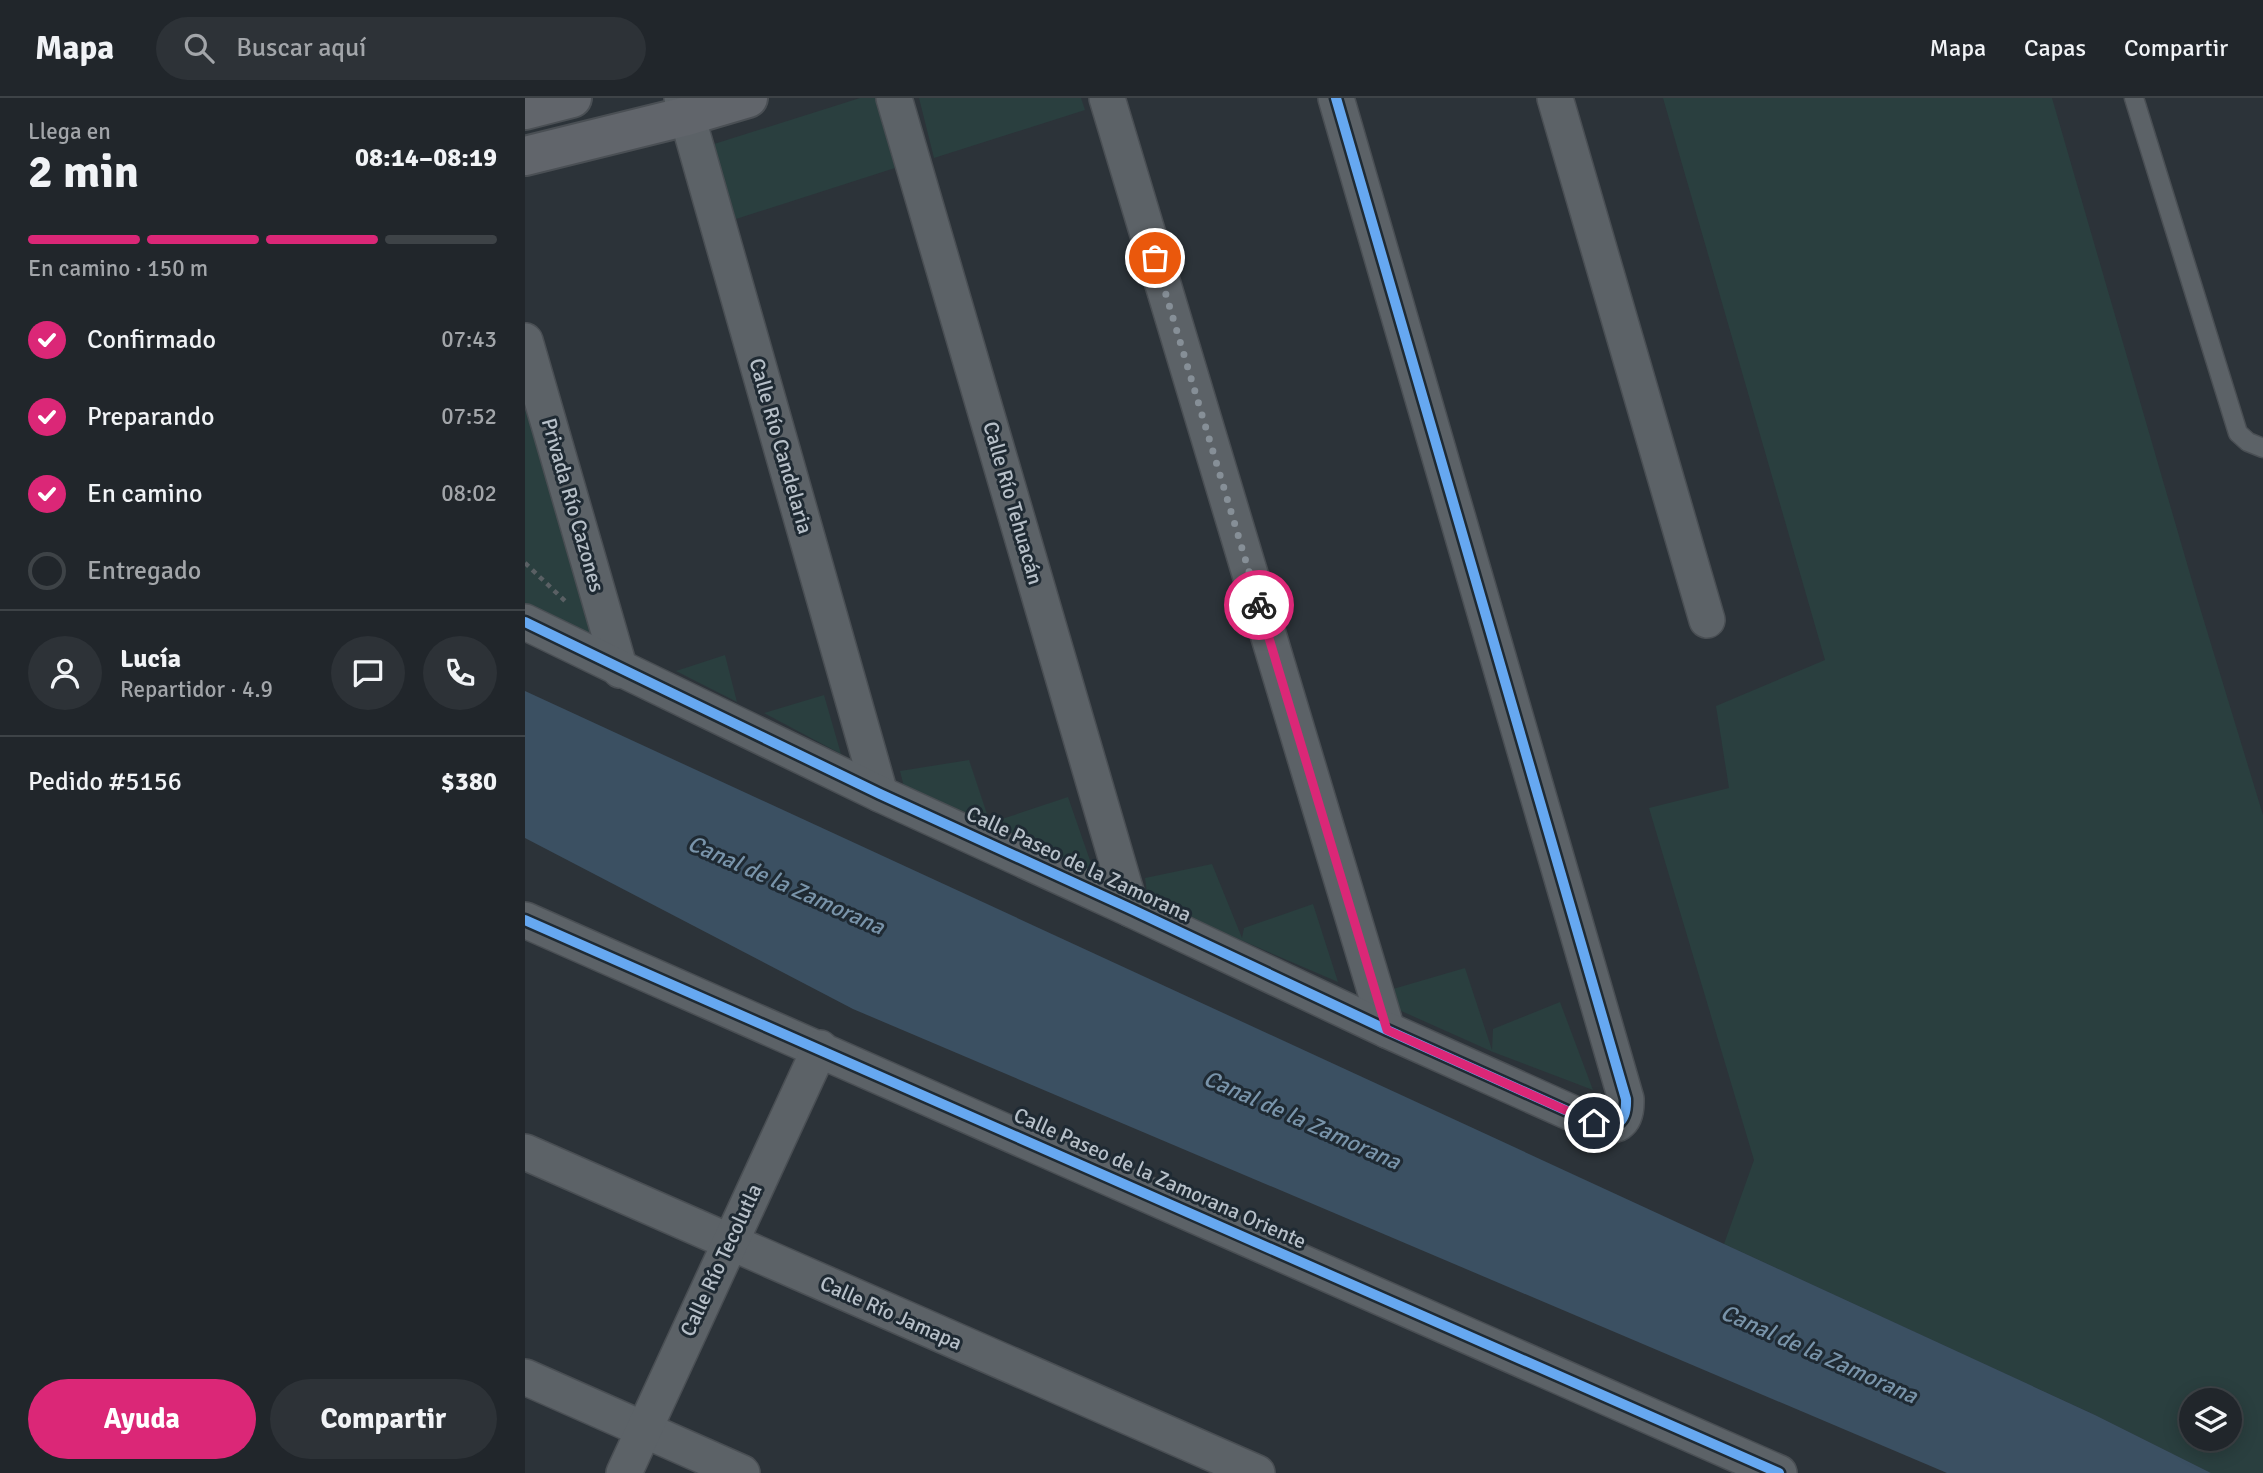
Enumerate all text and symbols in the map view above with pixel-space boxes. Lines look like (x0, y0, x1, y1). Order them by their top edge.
search box (156, 17, 646, 80)
text: Mapa (35, 28, 114, 69)
icon: search (180, 29, 218, 67)
text: Buscar aquí (236, 32, 366, 64)
text: Mapa (1930, 33, 1986, 63)
text: Capas (2024, 33, 2086, 63)
text: Compartir (2124, 33, 2228, 63)
text: Llega en (28, 117, 111, 146)
text: 08:14–08:19 (355, 142, 497, 174)
text: 2 min (28, 144, 139, 200)
pin (1125, 228, 1185, 288)
icon: bag (1136, 239, 1174, 277)
text: En camino · 150 m (28, 254, 208, 283)
icon: check (28, 321, 66, 359)
text: Confirmado (87, 324, 216, 356)
text: 07:43 (441, 325, 497, 354)
street label: Calle Río Candelaria (743, 355, 819, 537)
icon: check (28, 398, 66, 436)
text: Preparando (87, 401, 214, 433)
text: 07:52 (441, 402, 497, 431)
street label: Privada Río Cazones (536, 415, 610, 595)
street label: Calle Río Tehuacán (977, 418, 1049, 588)
icon: check (28, 475, 66, 513)
text: En camino (87, 478, 203, 510)
text: 08:02 (441, 479, 497, 508)
text: Entregado (87, 555, 201, 587)
courier (1224, 570, 1294, 640)
icon: bike (1240, 586, 1278, 624)
button: person (28, 636, 102, 710)
button: chat (331, 636, 405, 710)
button: phone (423, 636, 497, 710)
text: Lucía (120, 643, 181, 675)
text: Repartidor · 4.9 (120, 675, 273, 704)
text: Pedido #5156 (28, 766, 182, 798)
text: $380 (441, 766, 497, 798)
street label: Calle Paseo de la Zamorana (962, 800, 1196, 928)
water label: Canal de la Zamorana (683, 829, 890, 942)
water label: Canal de la Zamorana (1199, 1064, 1406, 1177)
pin (1564, 1093, 1624, 1153)
street label: Calle Paseo de la Zamorana Oriente (1010, 1102, 1310, 1254)
icon: home (1575, 1104, 1613, 1142)
street label: Calle Río Tecolutla (674, 1180, 768, 1340)
street label: Calle Río Jamapa (816, 1270, 966, 1356)
water label: Canal de la Zamorana (1716, 1298, 1923, 1411)
button: Ayuda (28, 1379, 256, 1459)
button: Compartir (270, 1379, 497, 1459)
map controls (2179, 1388, 2242, 1451)
button: layers (2179, 1388, 2242, 1451)

